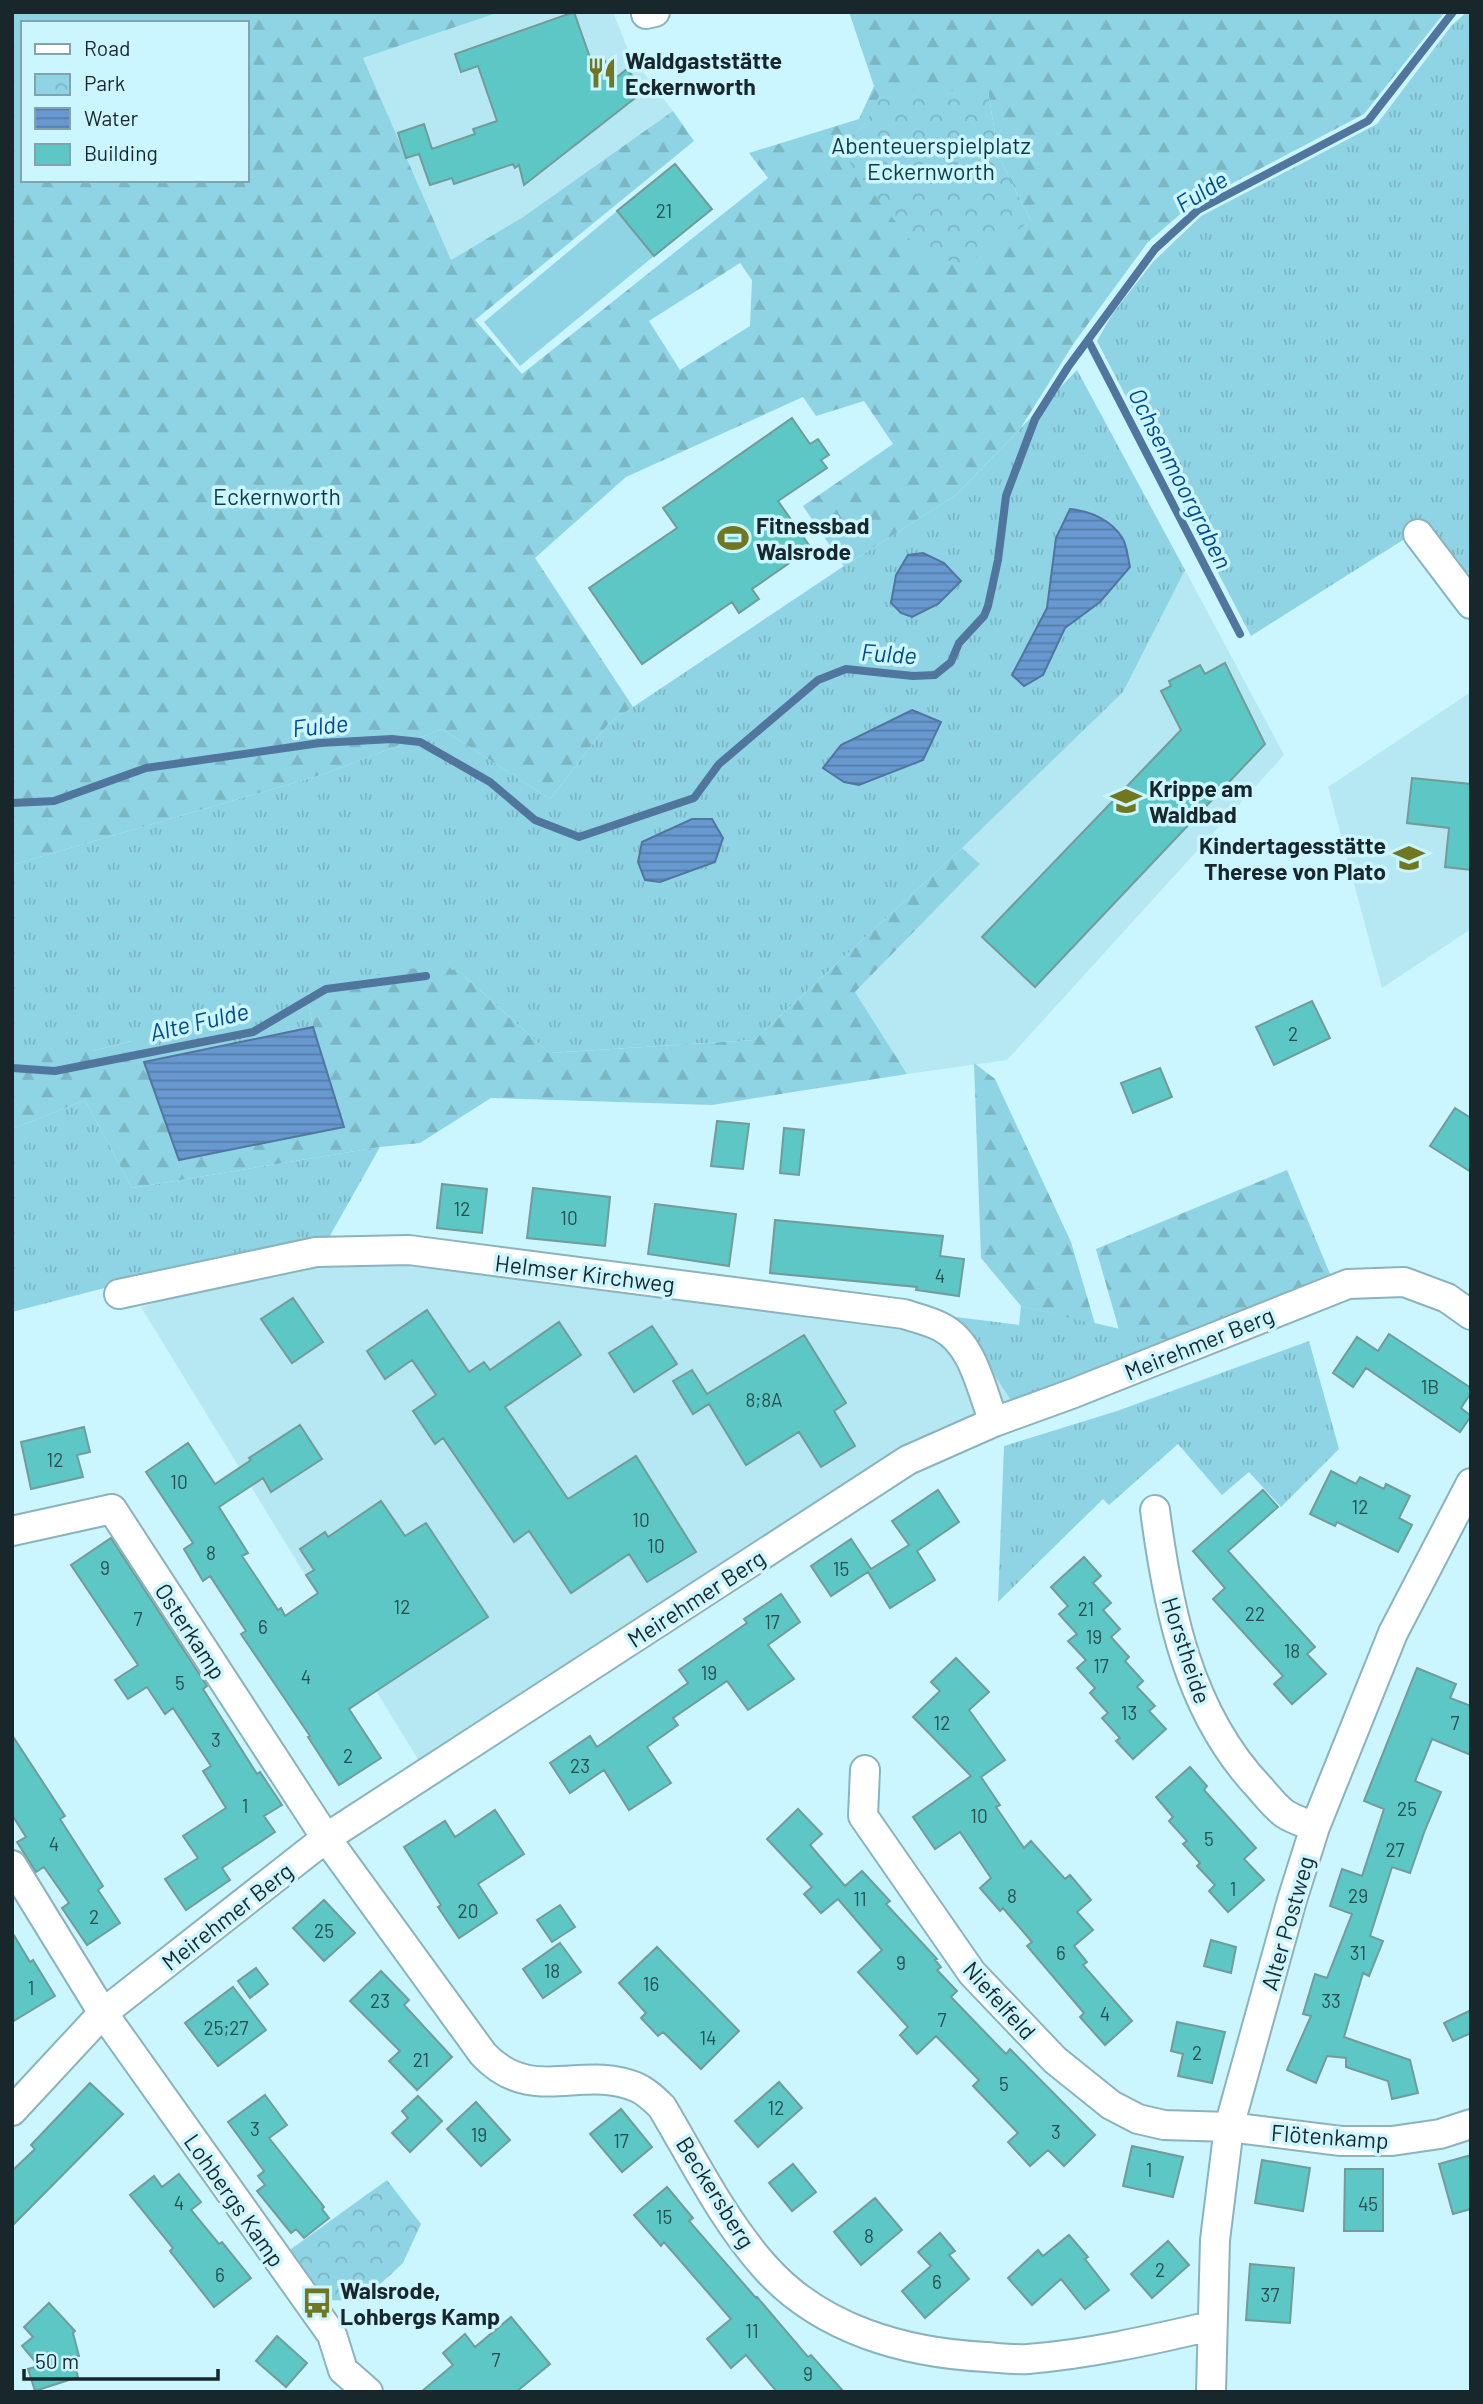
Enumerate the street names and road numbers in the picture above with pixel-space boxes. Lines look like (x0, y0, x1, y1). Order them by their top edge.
street label: Helmser Kirchweg (493, 1248, 677, 1298)
street label: Meirehmer Berg (1120, 1300, 1278, 1386)
street label: Meirehmer Berg (622, 1543, 770, 1653)
street label: Osterkamp (150, 1578, 232, 1684)
street label: Horstheide (1157, 1593, 1217, 1707)
street label: Alter Postweg (1254, 1853, 1320, 1993)
street label: Meirehmer Berg (156, 1856, 298, 1976)
street label: Niefelfeld (958, 1955, 1042, 2045)
street label: Flötenkamp (1270, 2118, 1390, 2154)
street label: Lohbergs Kamp (179, 2128, 291, 2272)
street label: Beckersberg (671, 2131, 761, 2253)

